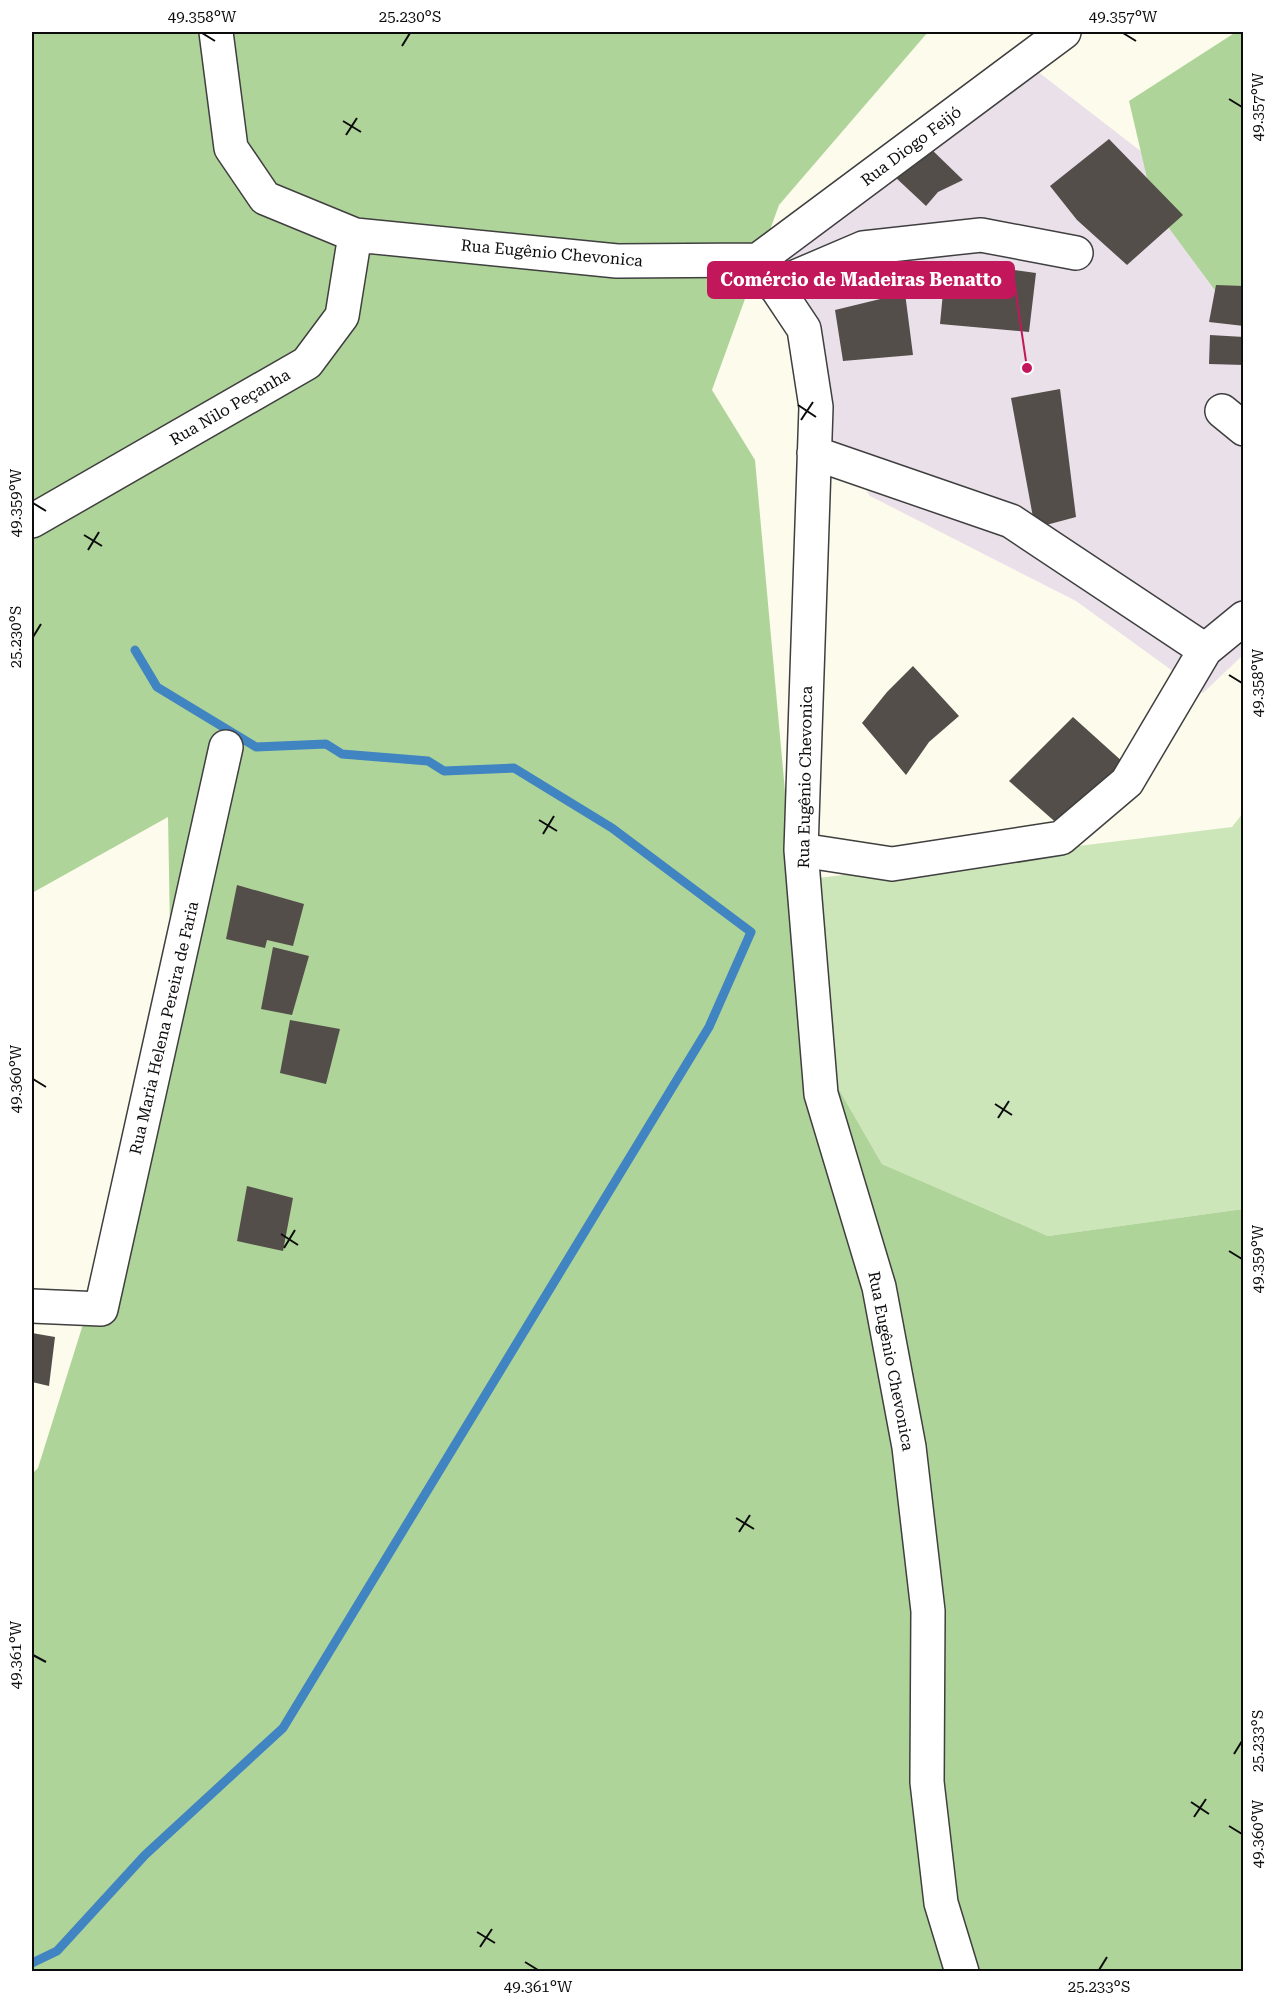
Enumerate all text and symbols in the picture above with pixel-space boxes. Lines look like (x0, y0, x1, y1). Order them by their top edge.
text: 49.358°W (168, 8, 237, 26)
text: 25.230°S (379, 8, 441, 26)
text: 49.357°W (1089, 8, 1158, 26)
text: 49.357°W (1249, 72, 1267, 141)
street label: Rua Diogo Feijó (857, 102, 965, 190)
street label: Rua Eugênio Chevonica (460, 236, 644, 270)
callout: Comércio de Madeiras Benatto (708, 262, 1014, 298)
text: Comércio de Madeiras Benatto (720, 269, 1002, 290)
street label: Rua Nilo Peçanha (166, 365, 294, 449)
text: 49.359°W (7, 468, 25, 537)
text: 25.230°S (7, 606, 25, 668)
text: 49.358°W (1249, 648, 1267, 717)
street label: Rua Eugênio Chevonica (794, 685, 816, 868)
street label: Rua Maria Helena Pereira de Faria (126, 899, 202, 1156)
text: 49.360°W (7, 1044, 25, 1113)
text: 49.359°W (1249, 1224, 1267, 1293)
street label: Rua Eugênio Chevonica (864, 1270, 918, 1453)
text: 49.361°W (7, 1620, 25, 1689)
text: 25.233°S (1249, 1710, 1267, 1772)
text: 49.360°W (1249, 1799, 1267, 1868)
text: 49.361°W (504, 1978, 573, 1996)
text: 25.233°S (1068, 1978, 1130, 1996)

